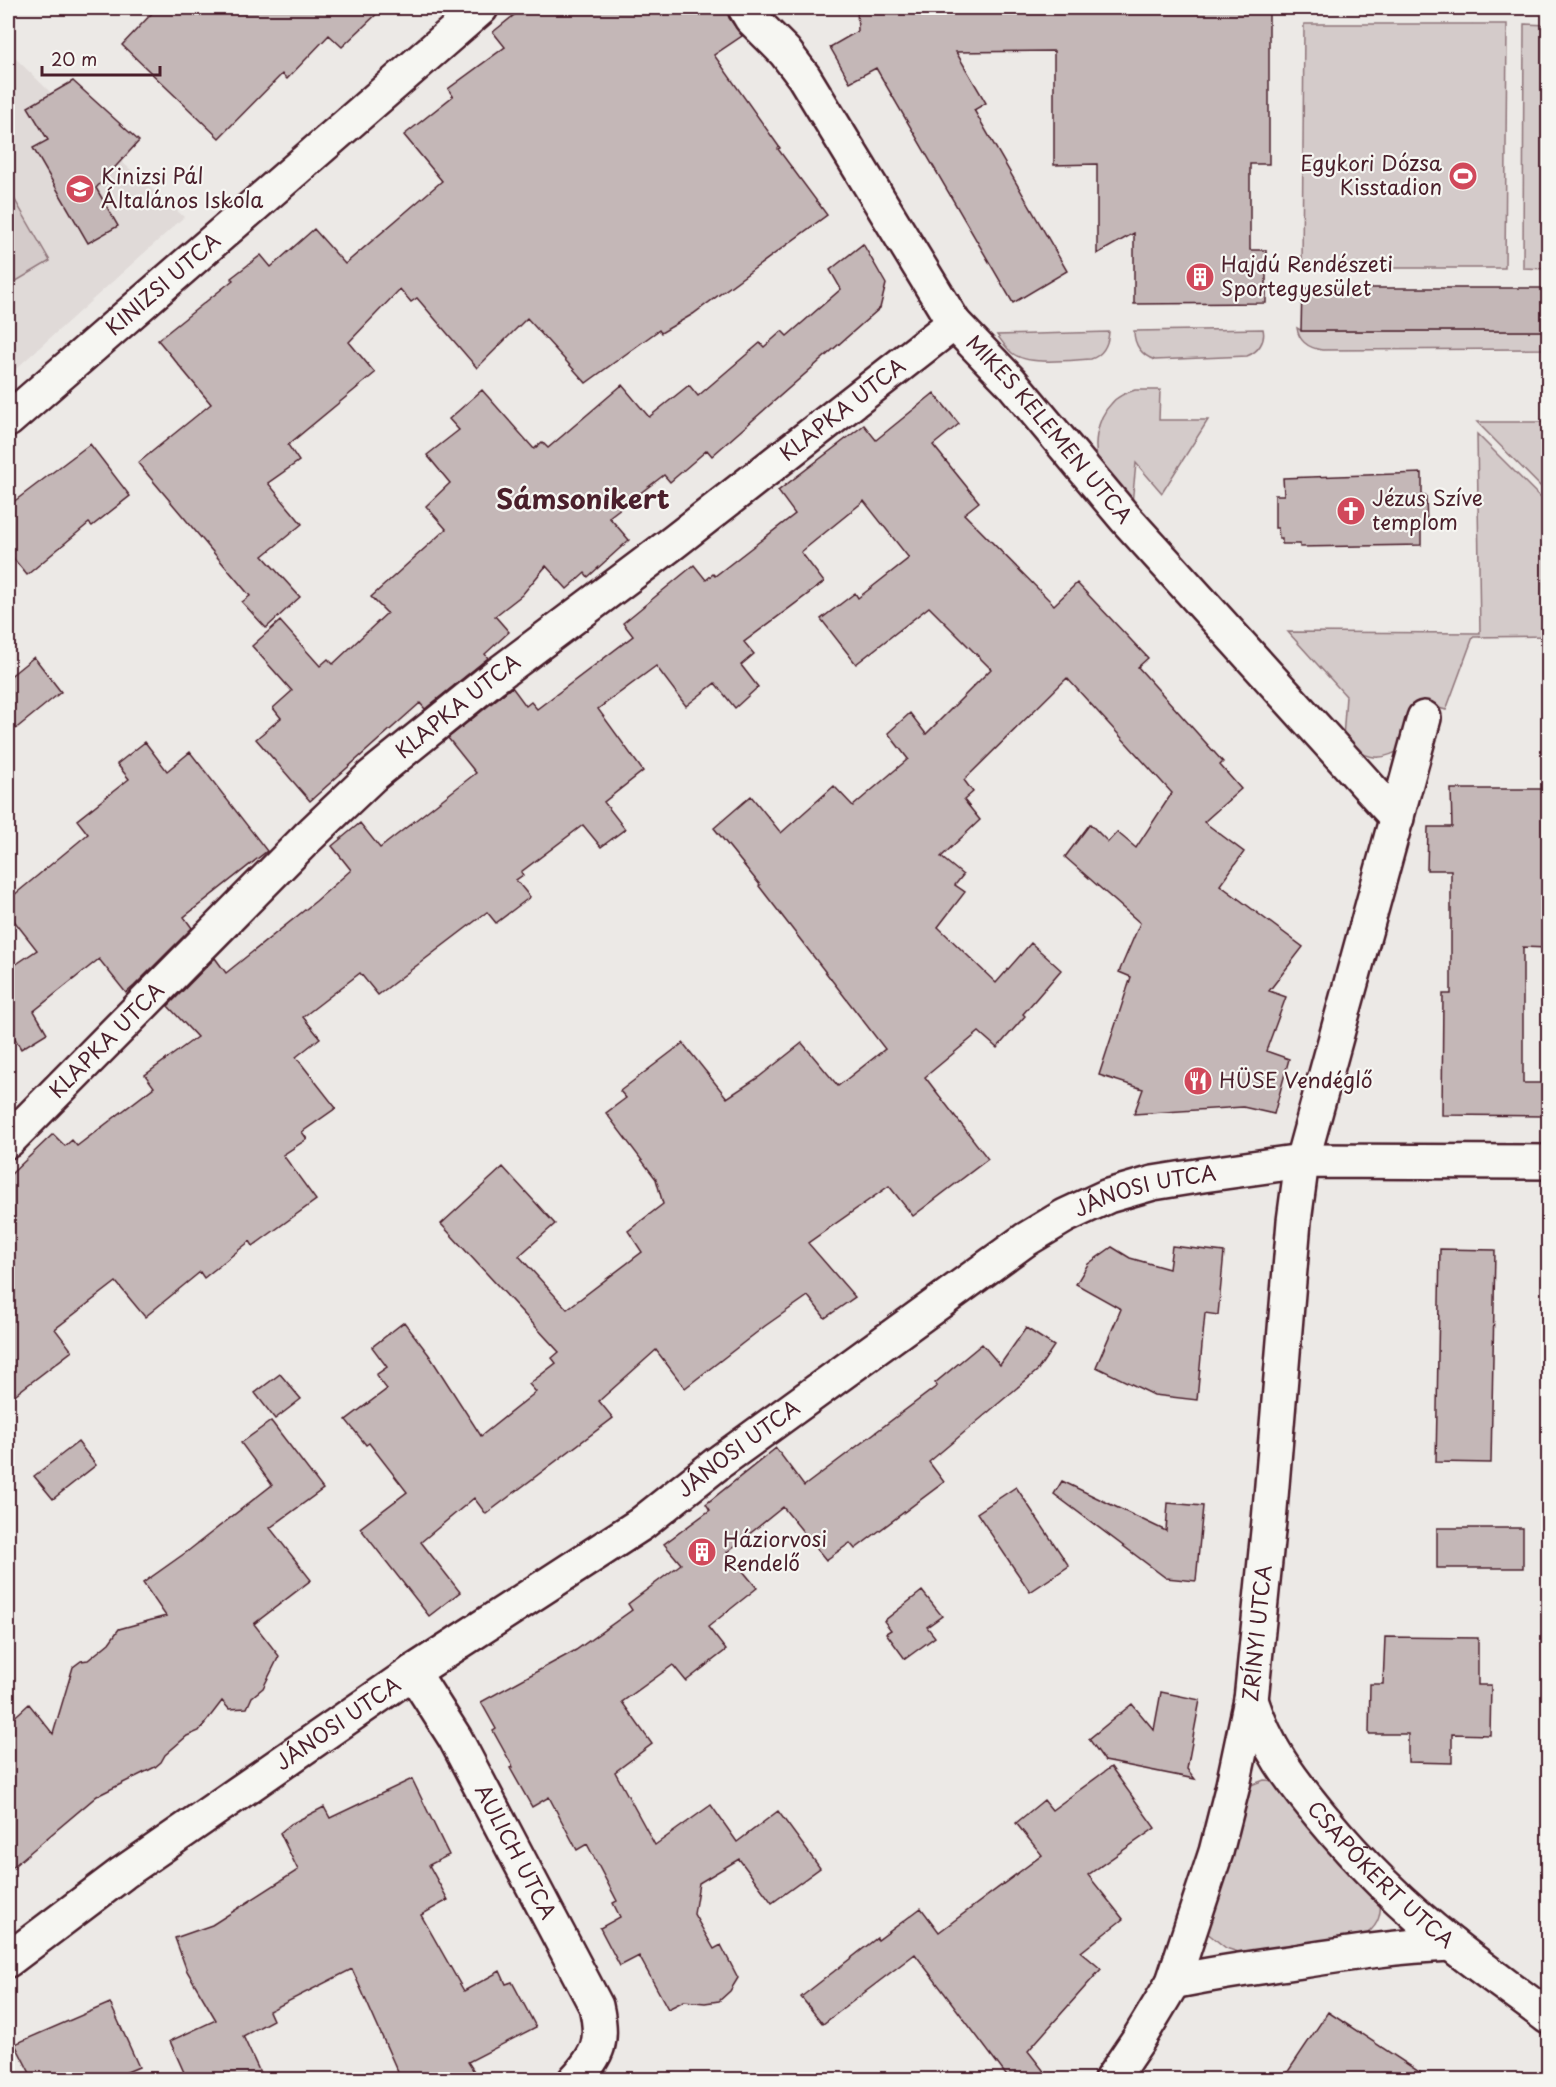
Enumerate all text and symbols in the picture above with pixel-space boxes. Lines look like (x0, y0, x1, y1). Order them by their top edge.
scale bar (42, 39, 160, 77)
text: 20 m (51, 45, 97, 72)
place label: Egykori Dózsa Kisstadion (1300, 146, 1443, 202)
place label: Kinizsi Pál Általános Iskola (101, 159, 263, 215)
sports icon: Egykori Dózsa Kisstadion (1447, 160, 1479, 192)
school or university icon: Kinizsi Pál Általános Iskola (64, 173, 96, 205)
street label: KINIZSI UTCA (98, 224, 227, 342)
place label: Hajdú Rendészeti Sportegyesület (1221, 247, 1393, 303)
building icon: Hajdú Rendészeti Sportegyesület (1184, 261, 1216, 293)
street label: MIKES KELEMEN UTCA (960, 327, 1141, 530)
street label: KLAPKA UTCA (772, 349, 911, 468)
district label: Sámsonikert (496, 477, 670, 518)
place label: Jézus Szíve templom (1372, 481, 1483, 537)
church icon: Jézus Szíve templom (1335, 495, 1367, 527)
street label: KLAPKA UTCA (387, 645, 526, 765)
street label: KLAPKA UTCA (41, 974, 170, 1105)
place label: HÜSE Vendéglő (1219, 1063, 1373, 1095)
restaurant icon: HÜSE Vendéglő (1182, 1065, 1214, 1097)
street label: JÁNOSI UTCA (1068, 1155, 1218, 1224)
street label: JÁNOSI UTCA (669, 1391, 806, 1504)
place label: Háziorvosi Rendelő (723, 1522, 827, 1578)
building icon: Háziorvosi Rendelő (686, 1536, 718, 1568)
street label: ZRÍNYI UTCA (1233, 1563, 1279, 1703)
street label: JÁNOSI UTCA (268, 1667, 406, 1777)
street label: AULICH UTCA (468, 1778, 566, 1924)
street label: CSAPÓKERT UTCA (1301, 1793, 1462, 1955)

